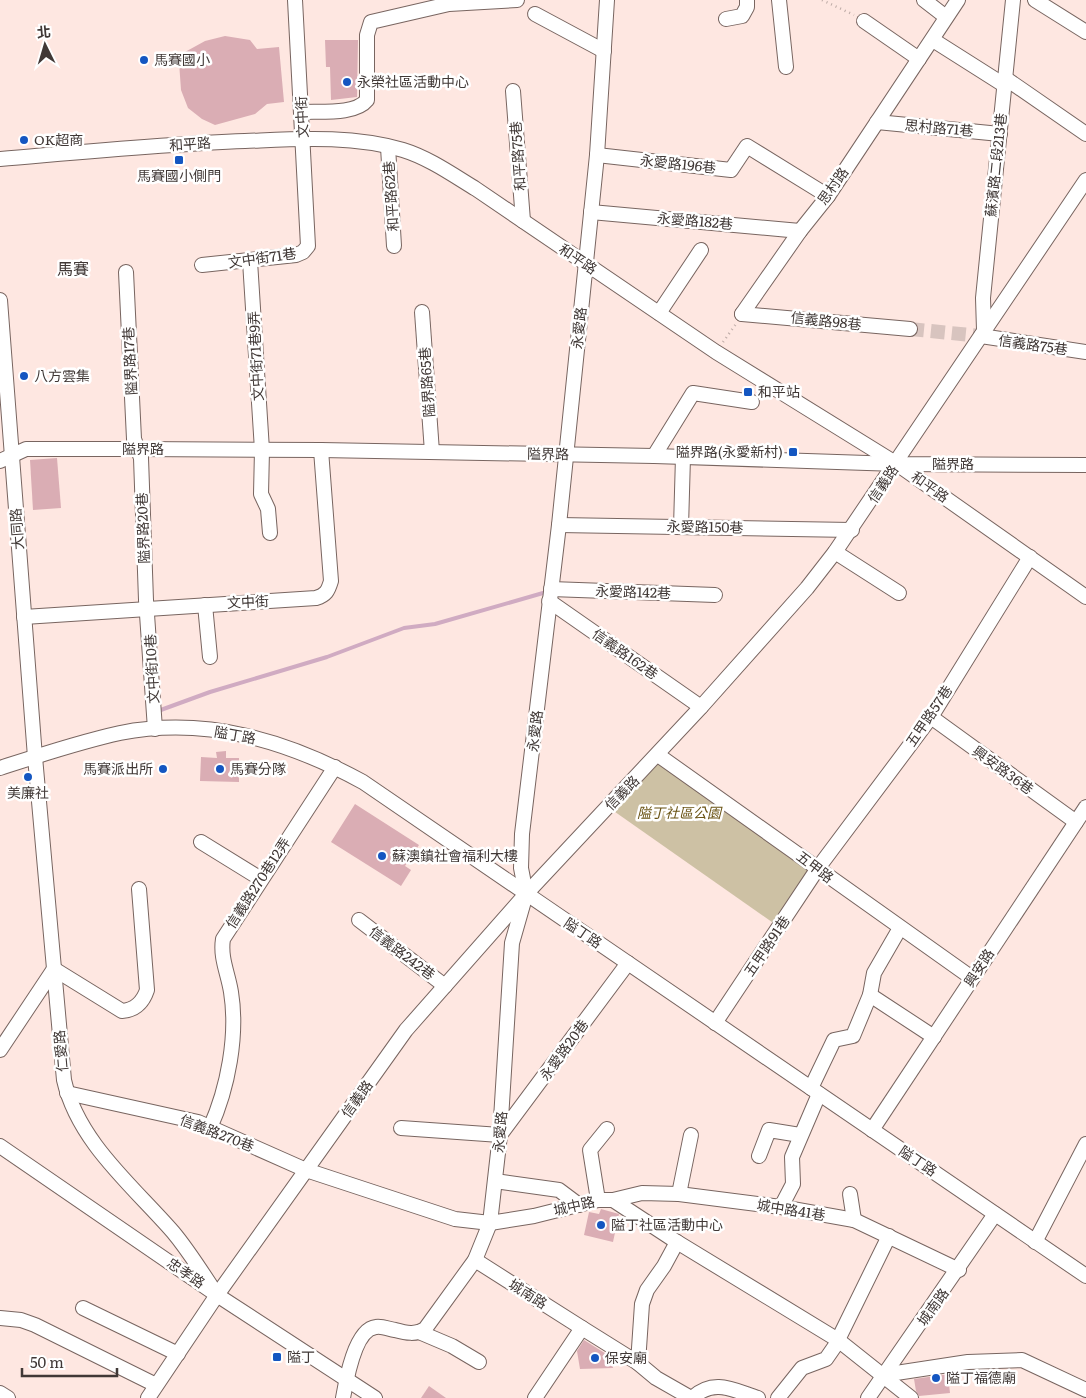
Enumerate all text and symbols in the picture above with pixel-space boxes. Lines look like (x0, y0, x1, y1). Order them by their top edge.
north arrow (20, 20, 70, 70)
text: 北 (36, 20, 52, 42)
place label: 馬賽國小 (154, 49, 210, 69)
marker: 馬賽國小 (138, 54, 150, 66)
place label: 永榮社區活動中心 (357, 71, 469, 91)
marker: 永榮社區活動中心 (341, 76, 353, 88)
street label: 文中街 (290, 96, 312, 139)
street label: 蘇濱路二段213巷 (980, 112, 1010, 218)
street label: 思村路71巷 (904, 114, 974, 140)
street label: 和平路75巷 (505, 121, 529, 192)
place label: OK超商 (34, 129, 83, 149)
street label: 和平路 (168, 132, 212, 154)
marker: OK超商 (18, 134, 30, 146)
street label: 永愛路196巷 (639, 149, 717, 177)
marker: 馬賽國小側門 (173, 154, 185, 166)
street label: 和平路62巷 (378, 160, 402, 232)
street label: 思村路 (812, 162, 852, 208)
place label: 馬賽國小側門 (137, 165, 221, 185)
street label: 永愛路182巷 (656, 207, 734, 233)
street label: 和平路 (556, 238, 602, 278)
street label: 文中街71巷 (226, 242, 297, 272)
district label: 馬賽 (57, 256, 89, 280)
street label: 永愛路 (566, 306, 590, 350)
street label: 信義路98巷 (790, 306, 862, 334)
street label: 文中街71巷9弄 (243, 311, 267, 402)
street label: 隘界路17巷 (117, 326, 141, 396)
street label: 信義路75巷 (997, 329, 1069, 359)
street label: 隘界路65巷 (414, 346, 438, 418)
place label: 八方雲集 (34, 365, 90, 385)
marker: 八方雲集 (18, 370, 30, 382)
place label: 和平站 (758, 381, 800, 401)
marker: 和平站 (742, 386, 754, 398)
street label: 隘界路 (122, 438, 164, 458)
place label: 隘界路(永愛新村) (676, 441, 783, 461)
street label: 隘界路 (527, 443, 569, 463)
marker: 隘界路(永愛新村) (787, 446, 799, 458)
street label: 隘界路 (932, 453, 974, 473)
street label: 信義路 (862, 460, 902, 506)
street label: 和平路 (908, 466, 954, 506)
street label: 隘界路20巷 (131, 492, 153, 564)
street label: 大同路 (5, 507, 27, 551)
street label: 永愛路150巷 (666, 515, 744, 537)
street label: 永愛路142巷 (595, 580, 671, 602)
street label: 文中街 (226, 590, 269, 612)
street label: 信義路162巷 (589, 623, 663, 683)
street label: 文中街10巷 (139, 634, 163, 704)
street label: 五甲路57巷 (900, 681, 956, 750)
street label: 永愛路 (522, 709, 546, 753)
street label: 隘丁路 (213, 721, 258, 748)
street label: 興安路36巷 (969, 740, 1038, 798)
place label: 馬賽派出所 (83, 758, 153, 778)
place label: 馬賽分隊 (230, 758, 286, 778)
marker: 馬賽派出所 (157, 763, 169, 775)
marker: 馬賽分隊 (214, 763, 226, 775)
street label: 信義路 (599, 770, 643, 814)
marker: 美廉社 (22, 771, 34, 783)
place label: 美廉社 (7, 782, 49, 802)
park label: 隘丁社區公園 (637, 802, 723, 822)
street label: 信義路270巷12弄 (220, 833, 294, 932)
place label: 蘇澳鎮社會福利大樓 (392, 845, 518, 865)
street label: 五甲路 (793, 846, 838, 887)
marker: 蘇澳鎮社會福利大樓 (376, 850, 388, 862)
street label: 五甲路91巷 (739, 911, 794, 980)
street label: 隘丁路 (561, 912, 607, 952)
street label: 信義路242巷 (365, 921, 440, 984)
street label: 興安路 (958, 944, 998, 991)
street label: 永愛路20巷 (534, 1015, 592, 1084)
street label: 仁愛路 (48, 1029, 72, 1073)
street label: 信義路 (336, 1076, 377, 1121)
street label: 信義路270巷 (177, 1109, 257, 1155)
street label: 永愛路 (487, 1110, 511, 1154)
street label: 隘丁路 (896, 1140, 942, 1180)
street label: 城中路 (551, 1191, 596, 1219)
street label: 城中路41巷 (755, 1194, 827, 1224)
place label: 隘丁社區活動中心 (611, 1214, 723, 1234)
marker: 隘丁社區活動中心 (595, 1219, 607, 1231)
street label: 忠孝路 (164, 1252, 210, 1292)
street label: 城南路 (505, 1274, 552, 1313)
street label: 城南路 (912, 1284, 953, 1329)
scale bar (22, 1346, 118, 1378)
place label: 隘丁 (287, 1346, 315, 1366)
place label: 保安廟 (605, 1347, 647, 1367)
text: 50 m (30, 1350, 64, 1373)
marker: 隘丁 (271, 1351, 283, 1363)
marker: 保安廟 (589, 1352, 601, 1364)
place label: 隘丁福德廟 (946, 1367, 1016, 1387)
marker: 隘丁福德廟 (930, 1372, 942, 1384)

